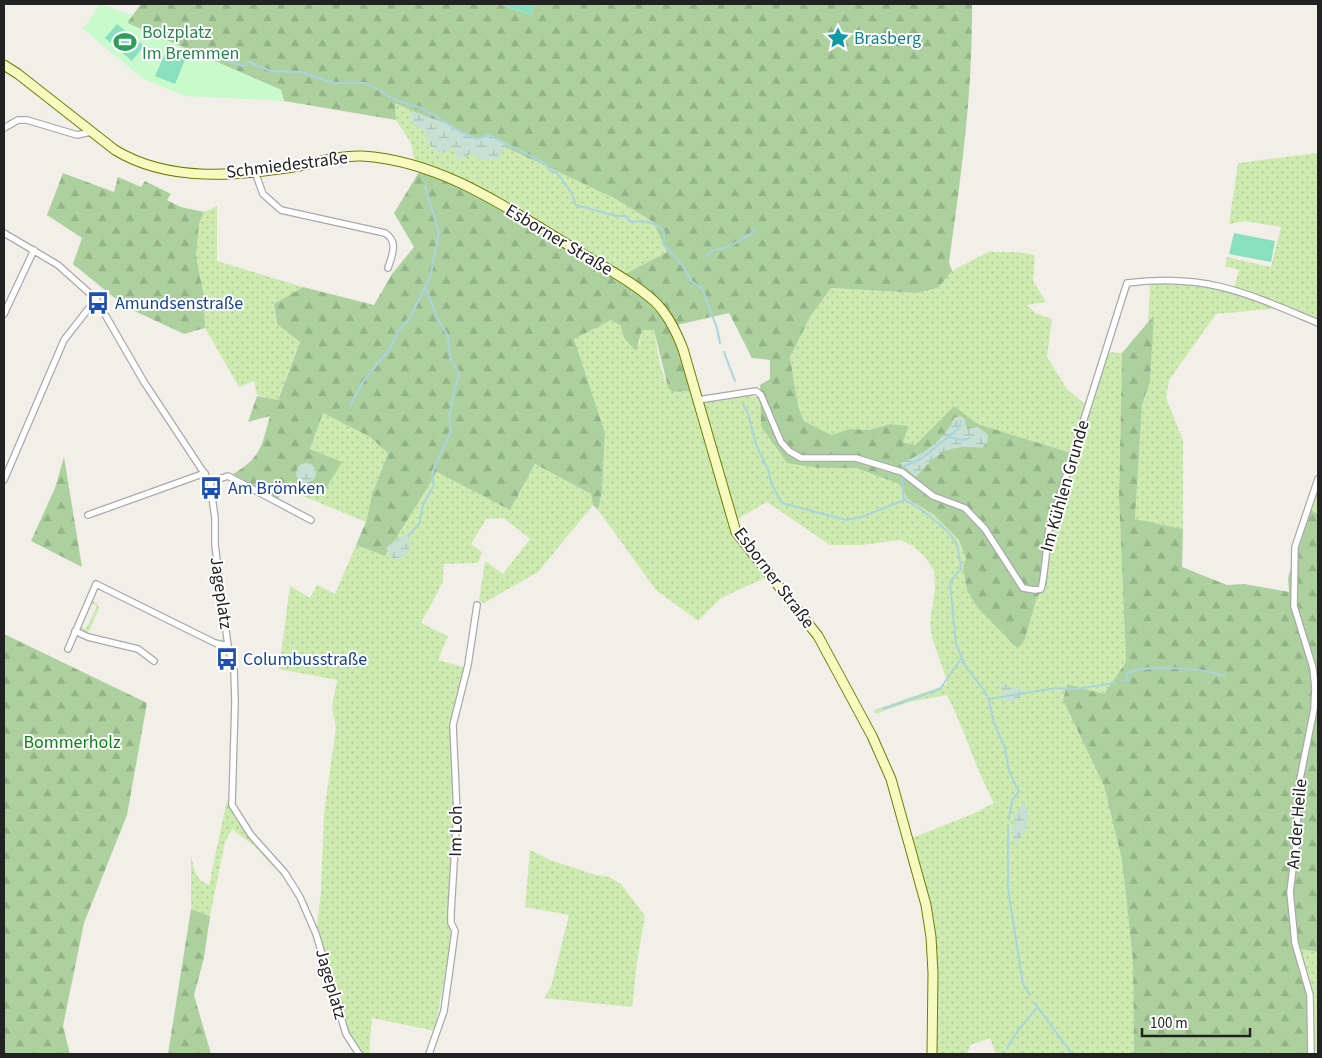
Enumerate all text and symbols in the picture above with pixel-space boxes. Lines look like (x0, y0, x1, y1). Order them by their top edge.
place label: Bolzplatz Im Bremmen (142, 20, 239, 66)
place icon: Brasberg (825, 25, 851, 51)
place label: Brasberg (854, 26, 921, 51)
sports icon: Bolzplatz Im Bremmen (112, 29, 138, 55)
street label: Schmiedestraße (225, 145, 349, 185)
street label: Esborner Straße (501, 198, 617, 282)
bus stop icon: Amundsenstraße (85, 290, 111, 316)
place label: Amundsenstraße (115, 291, 243, 316)
street label: Im Kühlen Grunde (1034, 417, 1096, 555)
bus stop icon: Am Brömken (198, 475, 224, 501)
place label: Am Brömken (228, 476, 325, 501)
street label: Esborner Straße (728, 522, 820, 634)
street label: Jageplatz (204, 555, 238, 631)
bus stop icon: Columbusstraße (214, 646, 240, 672)
place label: Columbusstraße (243, 647, 367, 672)
park label: Bommerholz (23, 730, 121, 755)
street label: An der Heile (1281, 778, 1313, 870)
street label: Im Loh (443, 805, 469, 857)
street label: Jageplatz (309, 946, 353, 1023)
scale bar (1142, 1006, 1250, 1038)
text: 100 m (1150, 1013, 1188, 1034)

